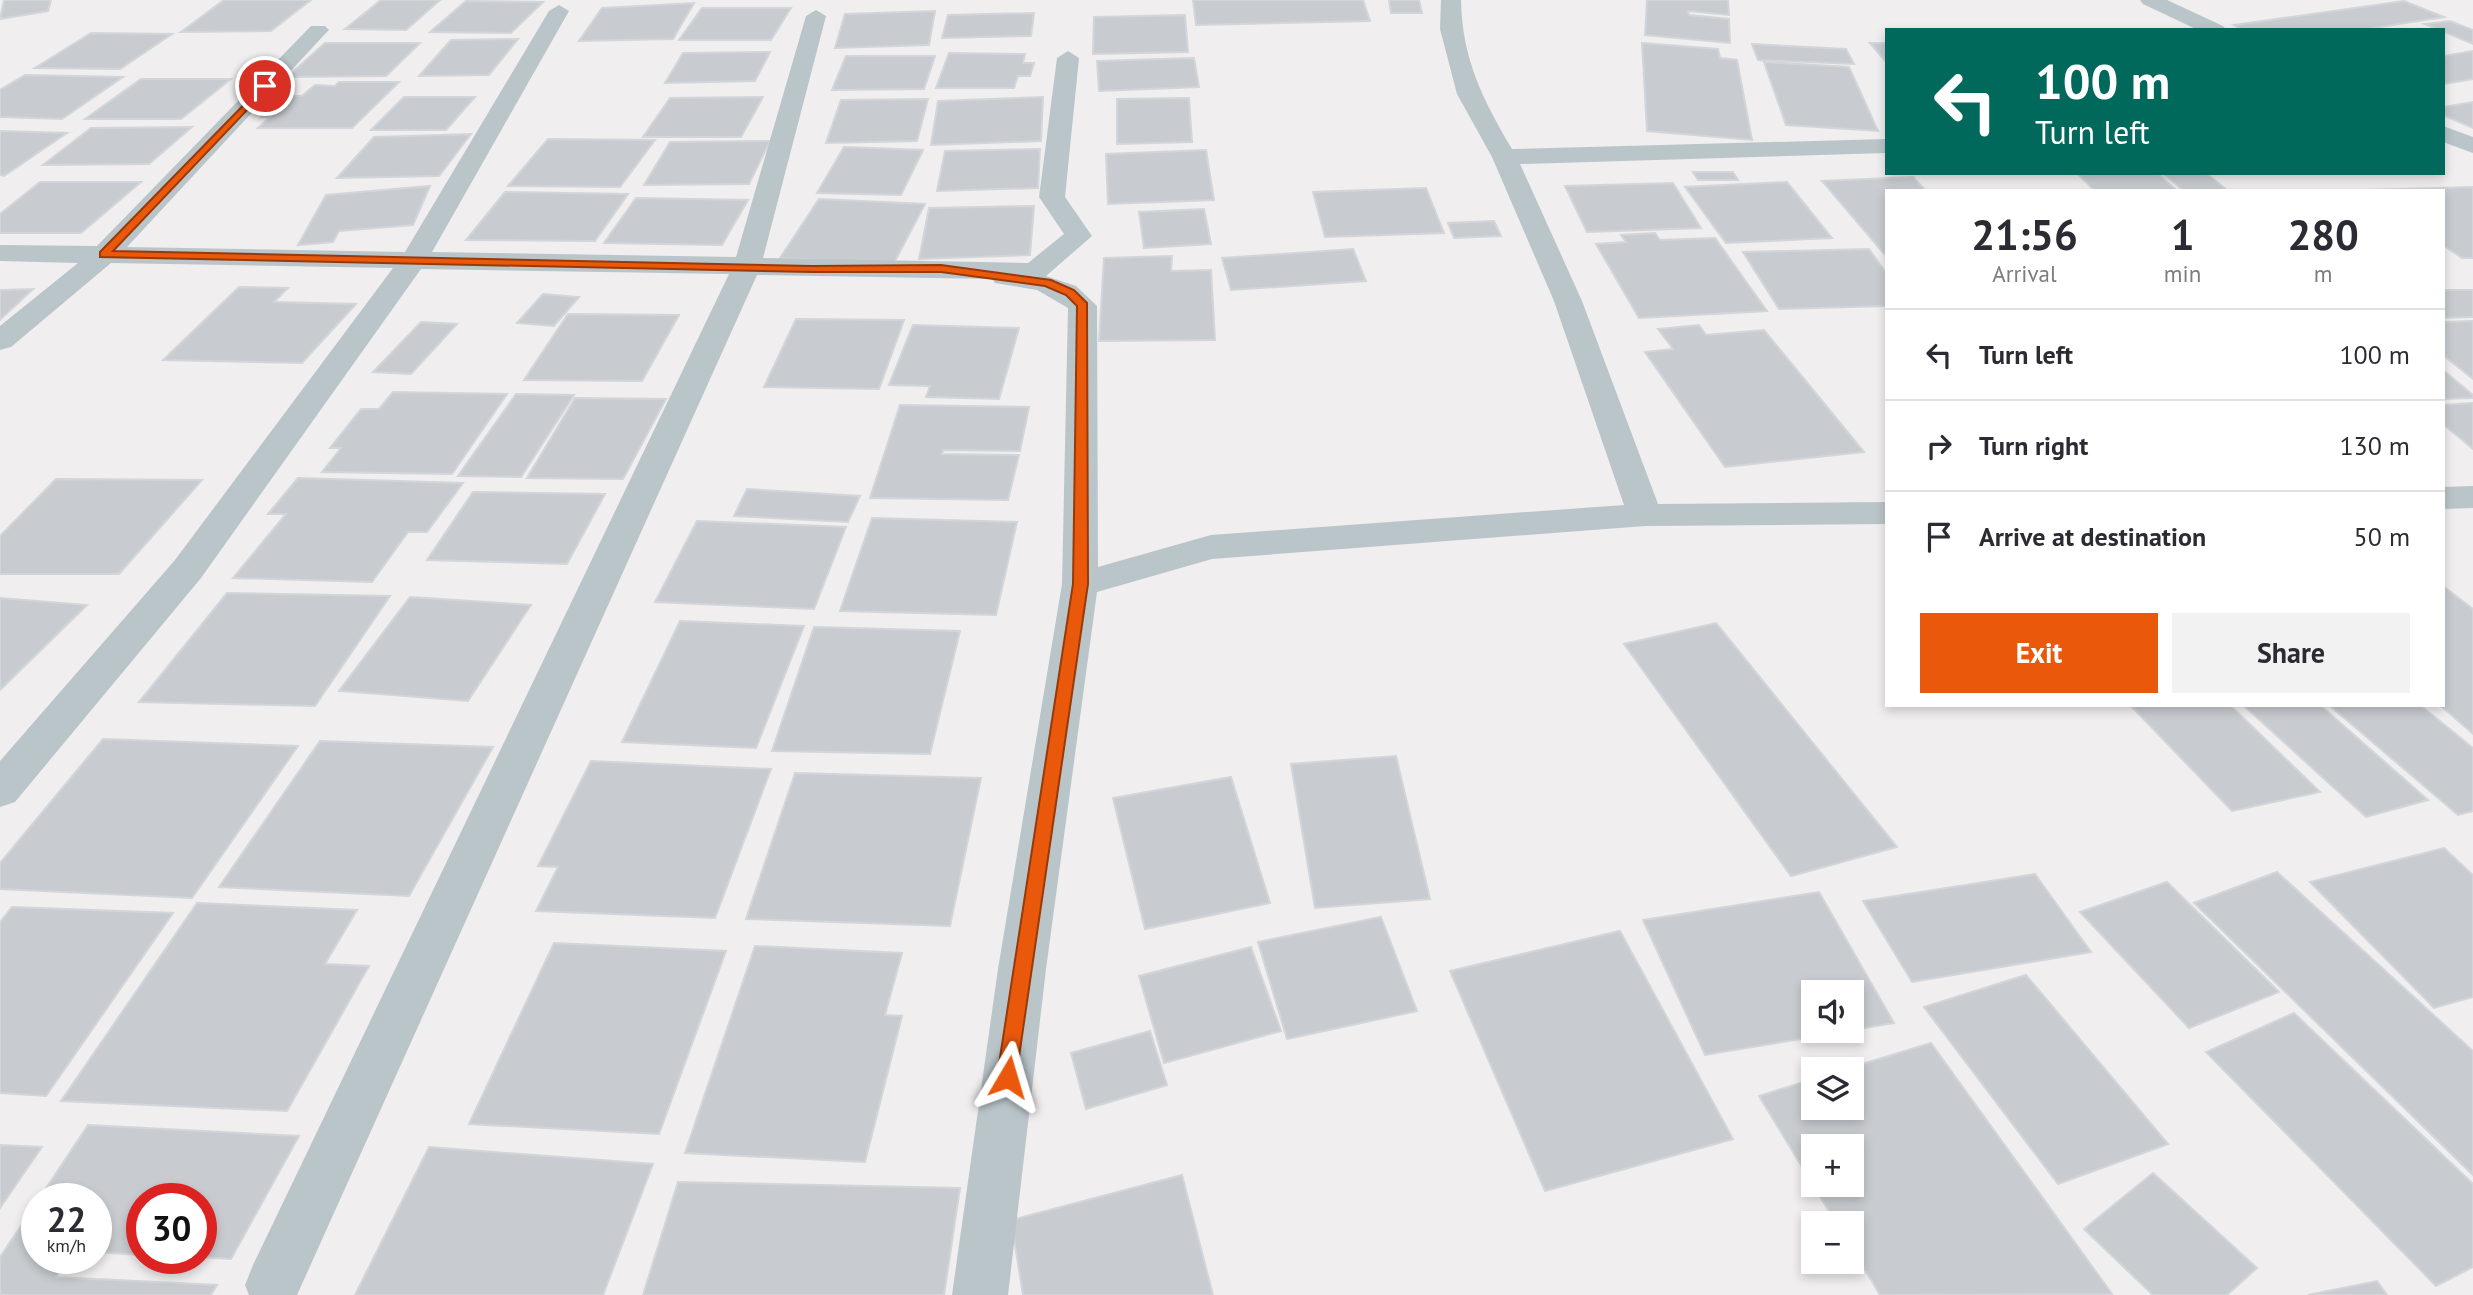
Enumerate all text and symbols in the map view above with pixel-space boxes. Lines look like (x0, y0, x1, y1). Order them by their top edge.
text: 100 m (2035, 49, 2170, 113)
pin (235, 56, 295, 116)
icon: left (1920, 56, 2011, 147)
icon: arrive (246, 67, 284, 105)
text: Turn left (2035, 111, 2150, 153)
text: 21:56 (1971, 207, 2078, 262)
text: 1 (2171, 207, 2194, 262)
text: 280 (2287, 207, 2359, 262)
text: Arrival (1992, 259, 2057, 288)
text: min (2164, 259, 2201, 288)
text: m (2314, 259, 2332, 288)
icon: left (1920, 336, 1958, 374)
text: Turn left (1979, 338, 2073, 371)
text: 100 m (2339, 338, 2410, 371)
icon: right (1920, 427, 1958, 465)
text: Turn right (1979, 429, 2088, 462)
text: 130 m (2339, 429, 2410, 462)
icon: arrive (1920, 518, 1958, 556)
text: Arrive at destination (1979, 520, 2206, 553)
text: 50 m (2354, 520, 2410, 553)
button: Exit (1920, 613, 2158, 693)
button: Share (2172, 613, 2410, 693)
map controls (1801, 980, 1864, 1274)
button: sound (1801, 980, 1864, 1043)
position arrow (971, 1040, 1045, 1114)
button: layers (1801, 1057, 1864, 1120)
button: + (1801, 1134, 1864, 1197)
speed limit sign: 30 (126, 1183, 217, 1274)
text: 22 (47, 1196, 86, 1242)
button: − (1801, 1211, 1864, 1274)
text: km/h (47, 1234, 86, 1257)

